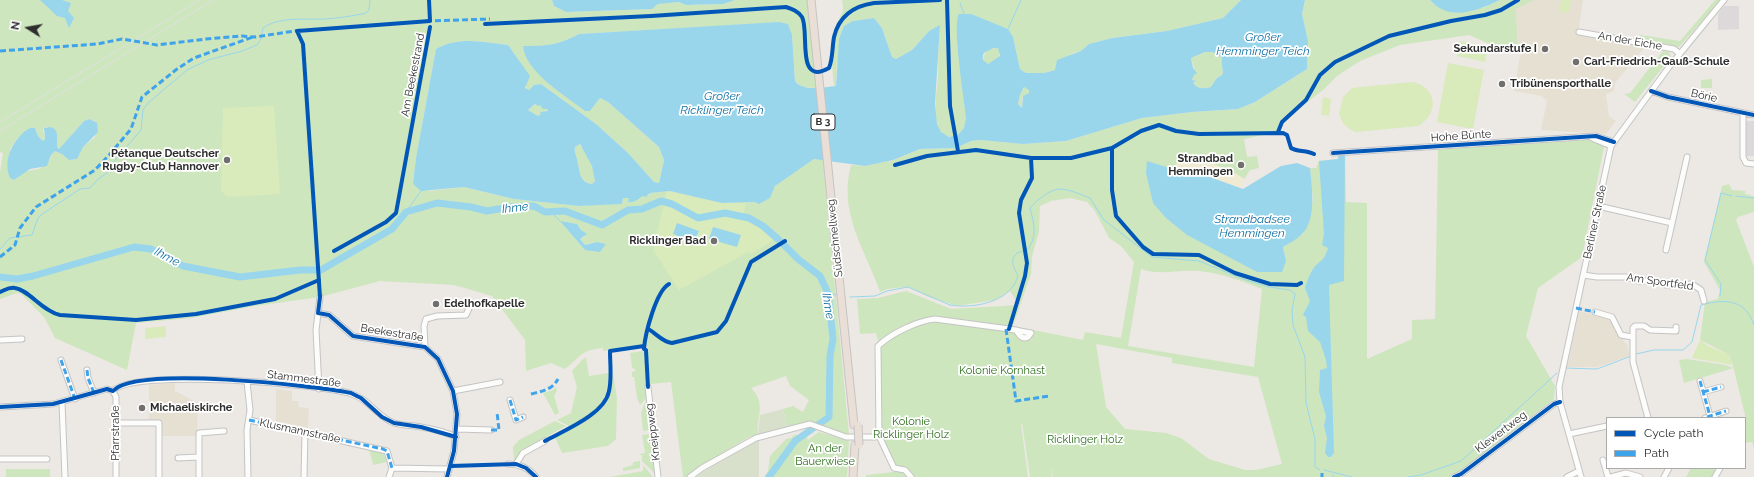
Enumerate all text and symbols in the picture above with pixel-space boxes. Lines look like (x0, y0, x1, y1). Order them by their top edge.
north arrow (8, 8, 48, 48)
text: N (9, 20, 23, 31)
street label: An der Eiche (1597, 29, 1663, 53)
water label: Großer Hemminger Teich (1216, 30, 1310, 58)
street label: Am Beekestrand (398, 32, 428, 118)
place label: Sekundarstufe I (1454, 42, 1537, 56)
marker: Sekundarstufe I (1540, 44, 1550, 54)
place label: Carl-Friedrich-Gauß-Schule (1584, 55, 1730, 69)
marker: Carl-Friedrich-Gauß-Schule (1571, 57, 1581, 67)
place label: Tribünensporthalle (1510, 77, 1611, 91)
marker: Tribünensporthalle (1497, 79, 1507, 89)
street label: Börie (1690, 87, 1718, 105)
water label: Großer Ricklinger Teich (680, 89, 764, 117)
road number: B 3 (811, 114, 835, 130)
street label: Hohe Bünte (1430, 127, 1492, 145)
place label: Pétanque Deutscher Rugby-Club Hannover (102, 147, 219, 173)
place label: Strandbad Hemmingen (1168, 152, 1233, 178)
marker: Pétanque Deutscher Rugby-Club Hannover (222, 155, 232, 165)
marker: Strandbad Hemmingen (1236, 160, 1246, 170)
street label: Berliner Straße (1581, 184, 1609, 260)
street label: Südschnellweg (824, 198, 846, 278)
water label: Ihme (501, 199, 529, 217)
water label: Strandbadsee Hemmingen (1214, 212, 1290, 240)
place label: Ricklinger Bad (629, 234, 706, 248)
marker: Ricklinger Bad (709, 236, 719, 246)
water label: Ihme (152, 244, 182, 270)
street label: Am Sportfeld (1626, 271, 1694, 293)
water label: Ihme (819, 292, 837, 320)
place label: Edelhofkapelle (444, 297, 525, 311)
marker: Edelhofkapelle (431, 299, 441, 309)
street label: Beekestraße (360, 322, 424, 344)
park label: Kolonie Kornhast (959, 364, 1045, 378)
street label: Stammestraße (266, 368, 342, 390)
place label: Michaeliskirche (150, 401, 232, 415)
marker: Michaeliskirche (137, 403, 147, 413)
street label: Kneippweg (643, 403, 663, 461)
street label: Pfarrstraße (109, 405, 123, 461)
street label: Klewertweg (1473, 408, 1529, 456)
park label: Kolonie Ricklinger Holz (873, 415, 949, 441)
street label: Klusmannstraße (258, 416, 342, 446)
legend (1606, 417, 1746, 469)
text: Cycle path (1644, 426, 1703, 440)
park label: Ricklinger Holz (1047, 433, 1123, 447)
park label: An der Bauerwiese (795, 442, 855, 468)
text: Path (1644, 446, 1669, 460)

